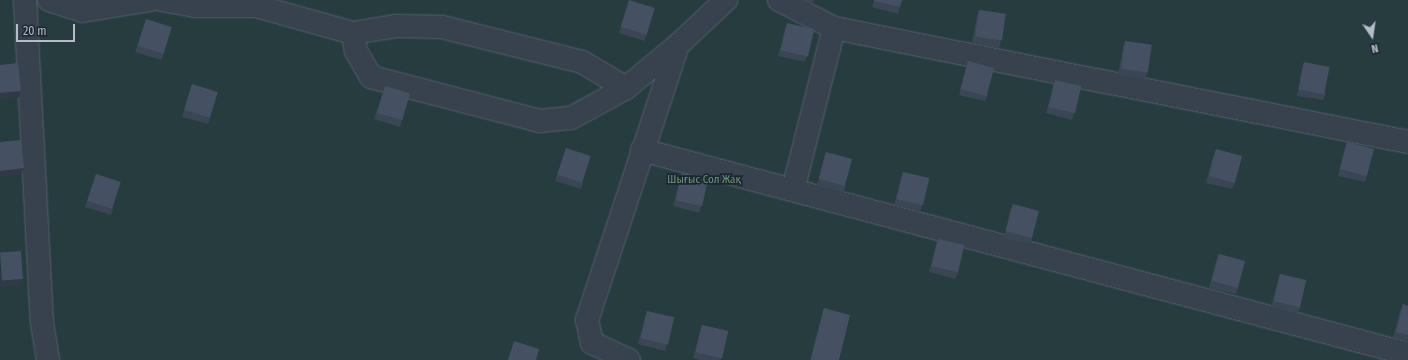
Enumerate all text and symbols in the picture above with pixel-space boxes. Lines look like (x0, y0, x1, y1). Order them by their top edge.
scale bar (18, 16, 77, 42)
north arrow (1352, 16, 1392, 56)
text: 20 m (23, 24, 47, 38)
text: N (1370, 41, 1379, 55)
park label: Шығыс Сол Жақ (667, 173, 741, 187)

